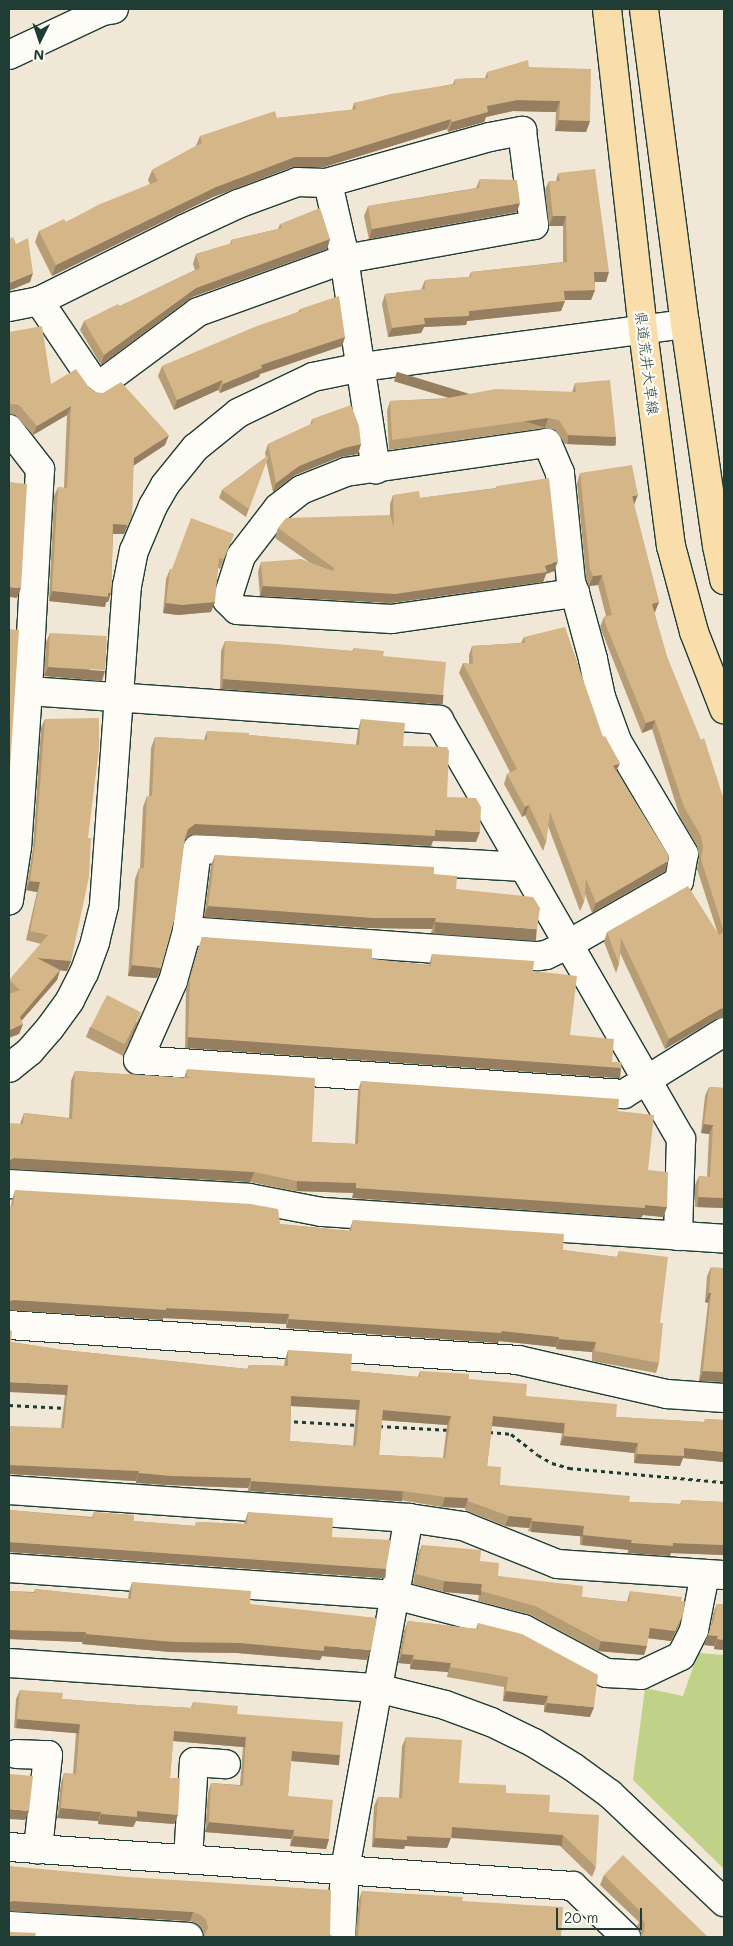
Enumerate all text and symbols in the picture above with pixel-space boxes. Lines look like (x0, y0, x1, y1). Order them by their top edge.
north arrow (15, 15, 65, 65)
text: N (33, 46, 45, 65)
street label: 県道荒井大草線 (632, 310, 662, 416)
scale bar (558, 1898, 644, 1930)
text: 20 m (564, 1907, 598, 1927)

